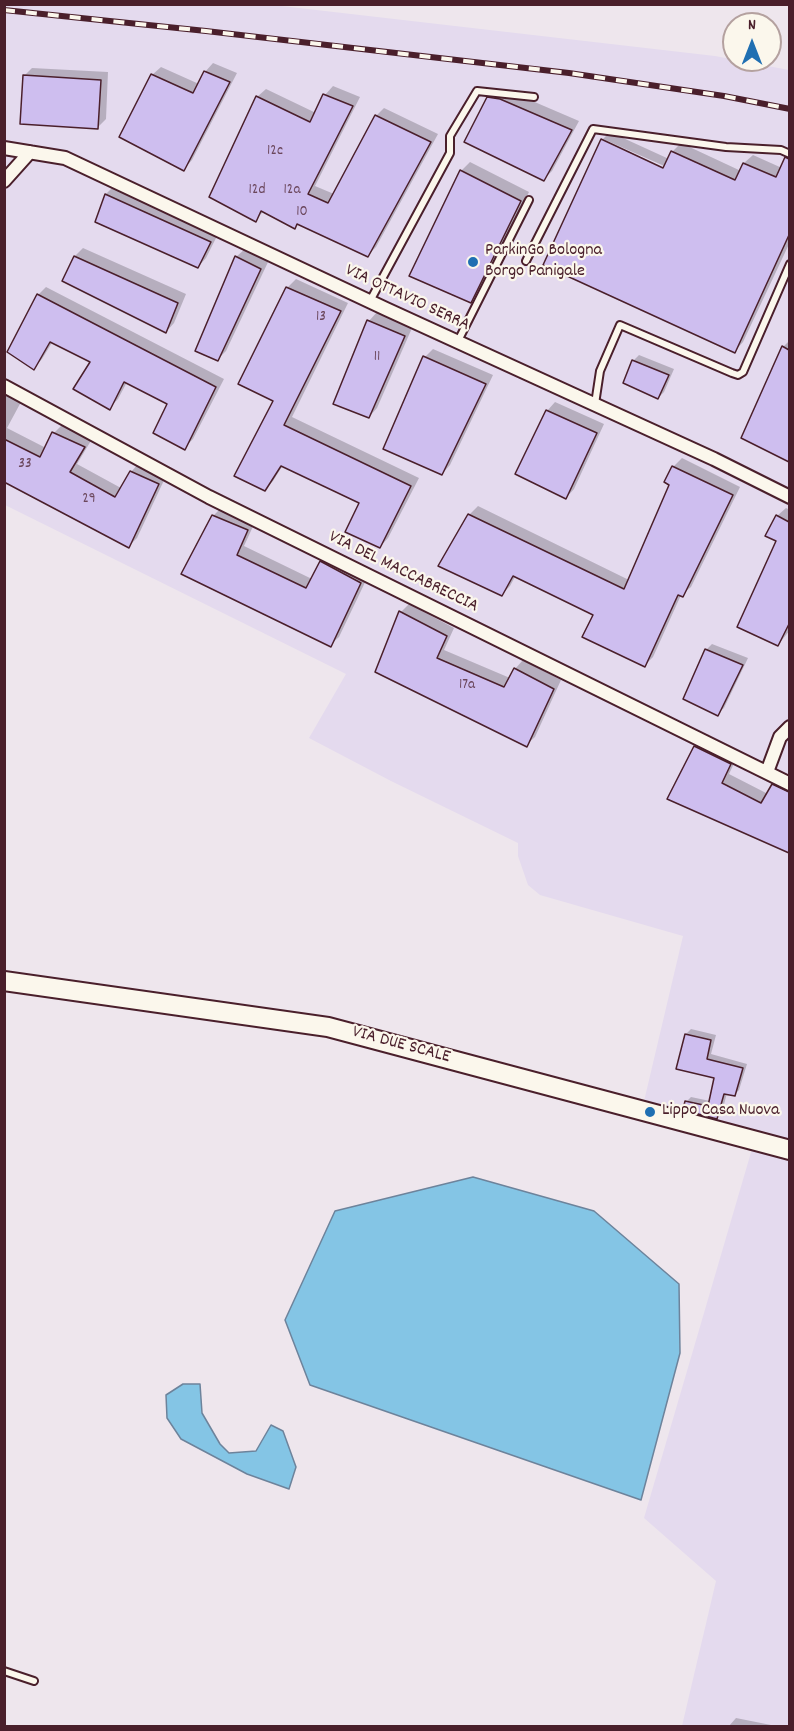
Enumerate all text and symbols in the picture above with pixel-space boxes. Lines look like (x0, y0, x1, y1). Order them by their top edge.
north arrow (722, 12, 782, 72)
text: N (748, 14, 756, 37)
house number: 12c (267, 143, 283, 161)
house number: 12d (249, 182, 265, 200)
house number: 12a (284, 182, 300, 200)
house number: 10 (296, 204, 308, 222)
place label: ParkinGo Bologna Borgo Panigale (485, 241, 602, 284)
marker: ParkinGo Bologna Borgo Panigale (466, 255, 480, 269)
street label: VIA OTTAVIO SERRA (341, 261, 473, 337)
house number: 13 (316, 309, 326, 327)
house number: 11 (374, 349, 380, 367)
house number: 33 (18, 456, 32, 474)
house number: 29 (82, 491, 96, 509)
street label: VIA DEL MACCABRECCIA (325, 527, 481, 619)
house number: 17a (459, 677, 475, 695)
street label: VIA DUE SCALE (350, 1023, 452, 1069)
place label: Lippo Casa Nuova (662, 1101, 779, 1123)
marker: Lippo Casa Nuova (643, 1105, 657, 1119)

